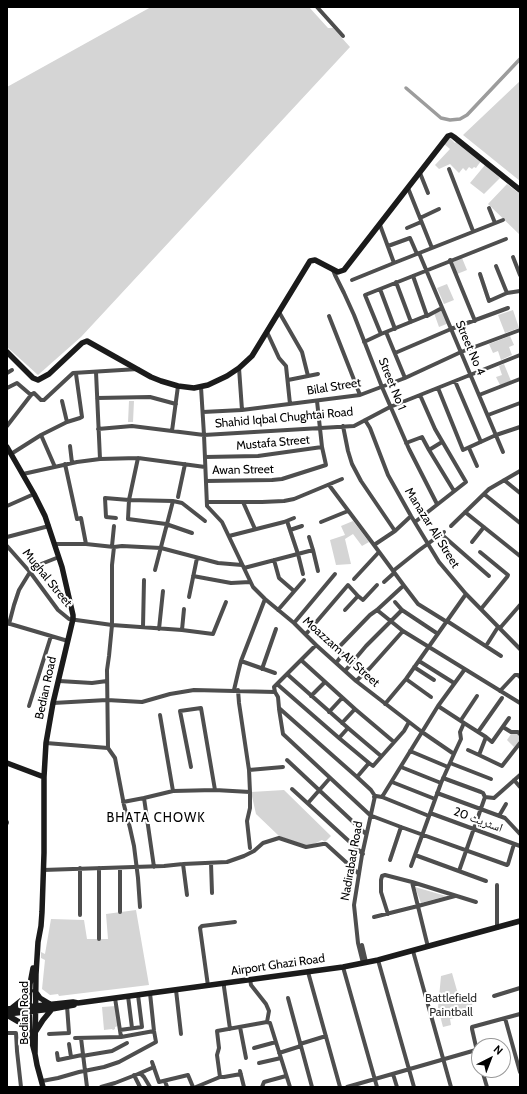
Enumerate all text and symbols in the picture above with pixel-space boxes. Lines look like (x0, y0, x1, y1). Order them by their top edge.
street label: Street No 4 (452, 318, 488, 378)
street label: Street No 1 (375, 356, 409, 412)
street label: Bilal Street (306, 376, 362, 398)
street label: Shahid Iqbal Chughtai Road (214, 405, 354, 431)
street label: Mustafa Street (236, 433, 310, 453)
street label: Awan Street (212, 462, 274, 478)
street label: Manazar Ali Street (402, 485, 462, 571)
street label: Mughal Street (19, 546, 75, 610)
street label: Moazzam Ali Street (300, 614, 382, 690)
street label: Bedian Road (32, 655, 60, 721)
street label: اسٹریٹ 20 (451, 804, 505, 836)
district label: BHATA CHOWK (106, 810, 206, 826)
street label: Nadirabad Road (338, 820, 366, 902)
street label: Airport Ghazi Road (230, 951, 326, 979)
street label: Bedian Road (17, 981, 31, 1045)
park label: Battlefield Paintball (425, 991, 477, 1019)
north arrow (471, 1038, 511, 1078)
text: N (491, 1042, 506, 1058)

